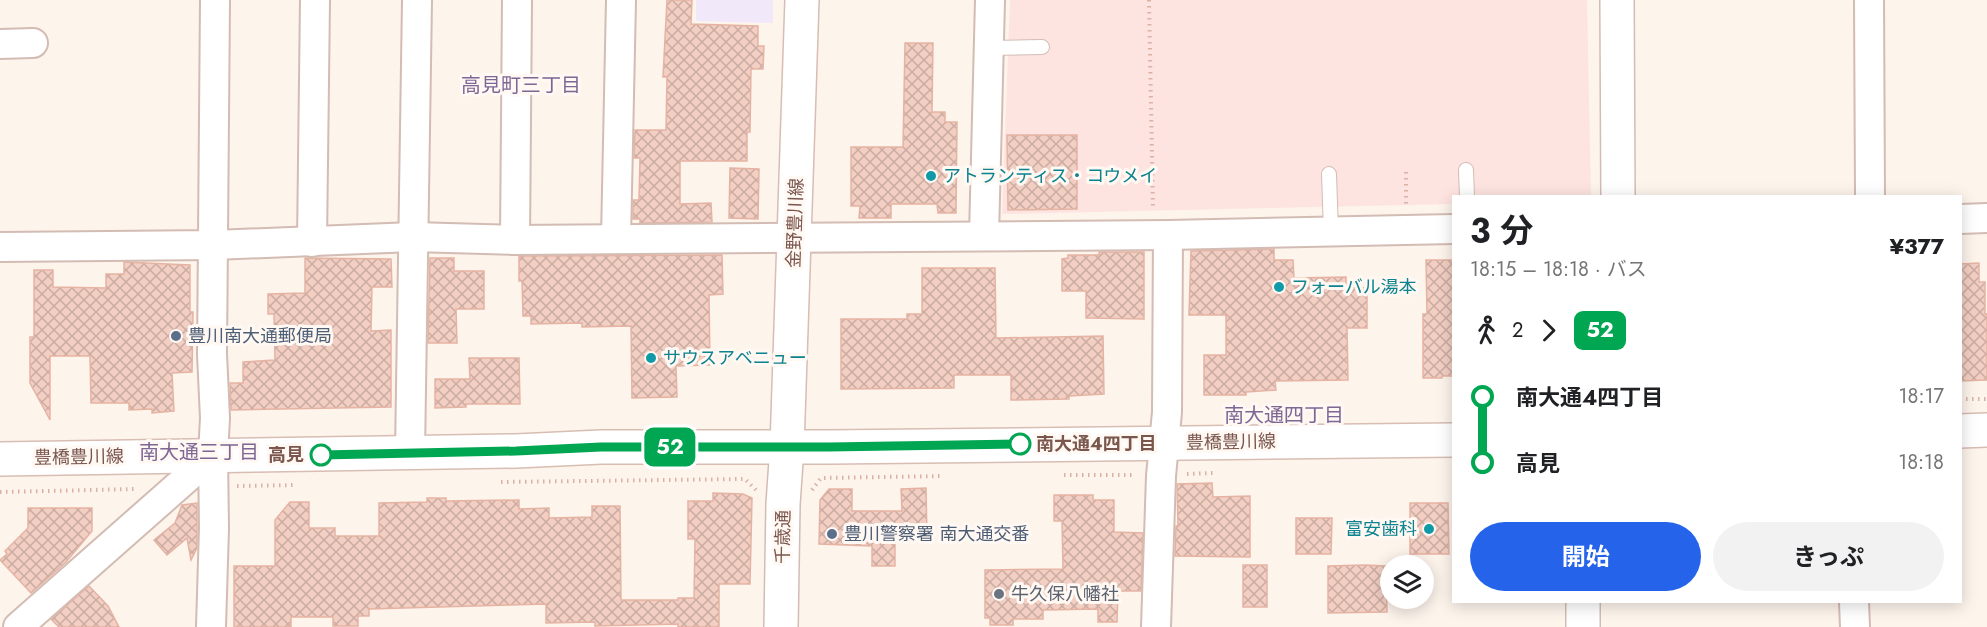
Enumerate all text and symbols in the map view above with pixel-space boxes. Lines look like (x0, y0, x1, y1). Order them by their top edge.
district label: 高見町三丁目 (461, 71, 581, 100)
place label: アトランティス・コウメイ (943, 163, 1157, 189)
marker: アトランティス・コウメイ (924, 169, 938, 183)
street label: 金野豊川線 (780, 178, 810, 268)
text: 3 分 (1470, 207, 1533, 254)
text: ¥377 (1889, 230, 1944, 262)
text: 18:15 – 18:18 · バス (1470, 255, 1647, 284)
place label: フォーバル湯本 (1291, 274, 1417, 300)
marker: フォーバル湯本 (1272, 280, 1286, 294)
icon: walk (1470, 314, 1503, 347)
icon: forward (1532, 314, 1565, 347)
text: 52 (1586, 315, 1614, 345)
text: 2 (1512, 316, 1523, 345)
place label: 豊川南大通郵便局 (188, 323, 332, 349)
marker: 豊川南大通郵便局 (169, 329, 183, 343)
place label: サウスアベニュー (663, 345, 807, 371)
marker: サウスアベニュー (644, 351, 658, 365)
text: 南大通4四丁目 (1516, 381, 1663, 413)
text: 18:17 (1899, 382, 1944, 411)
district label: 南大通四丁目 (1224, 401, 1344, 430)
line badge: 52 (643, 428, 697, 466)
street label: 豊橋豊川線 (1186, 428, 1276, 456)
place label: 南大通4四丁目 (1036, 431, 1157, 457)
text: 52 (656, 432, 684, 462)
marker: 南大通4四丁目 (1009, 433, 1031, 455)
district label: 南大通三丁目 (139, 438, 259, 467)
place label: 高見 (268, 442, 304, 468)
street label: 豊橋豊川線 (34, 443, 124, 471)
marker: 高見 (310, 444, 332, 466)
text: 高見 (1516, 447, 1560, 479)
text: 18:18 (1898, 448, 1944, 477)
street label: 千歳通 (770, 510, 796, 564)
place label: 富安歯科 (1345, 516, 1417, 542)
place label: 豊川警察署 南大通交番 (844, 521, 1029, 547)
marker: 富安歯科 (1422, 522, 1436, 536)
button: 開始 (1470, 522, 1701, 591)
button: きっぷ (1713, 522, 1944, 591)
marker: 豊川警察署 南大通交番 (825, 527, 839, 541)
map controls (1380, 555, 1434, 609)
button: layers (1380, 555, 1434, 609)
place label: 牛久保八幡社 (1011, 581, 1119, 607)
marker: 牛久保八幡社 (992, 587, 1006, 601)

